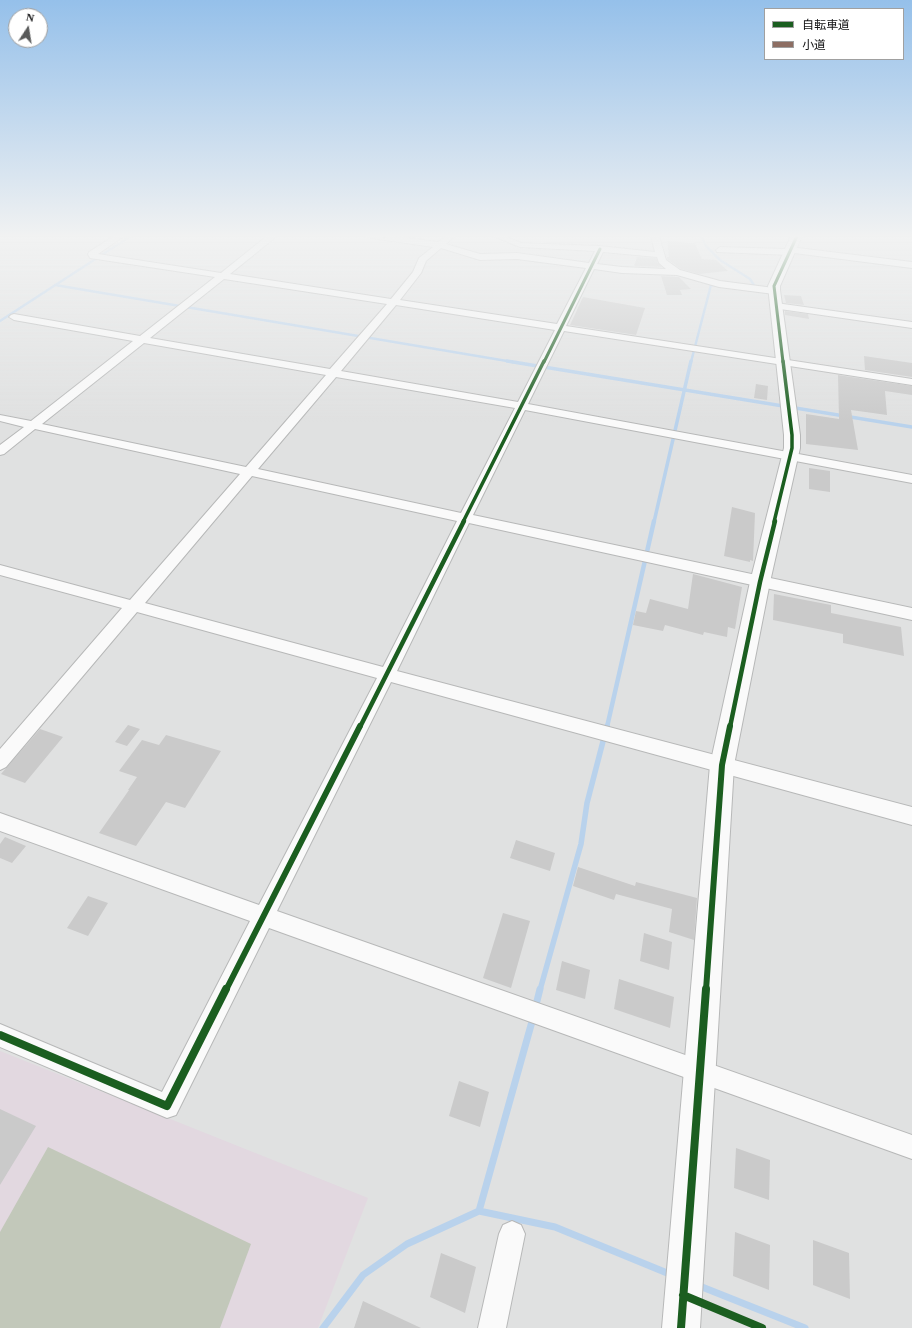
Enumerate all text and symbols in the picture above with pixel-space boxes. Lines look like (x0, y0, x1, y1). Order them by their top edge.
north arrow (8, 8, 48, 48)
legend (764, 8, 904, 60)
text: N (25, 11, 35, 24)
text: 自転車道 (802, 18, 850, 32)
text: 小道 (802, 38, 826, 52)

